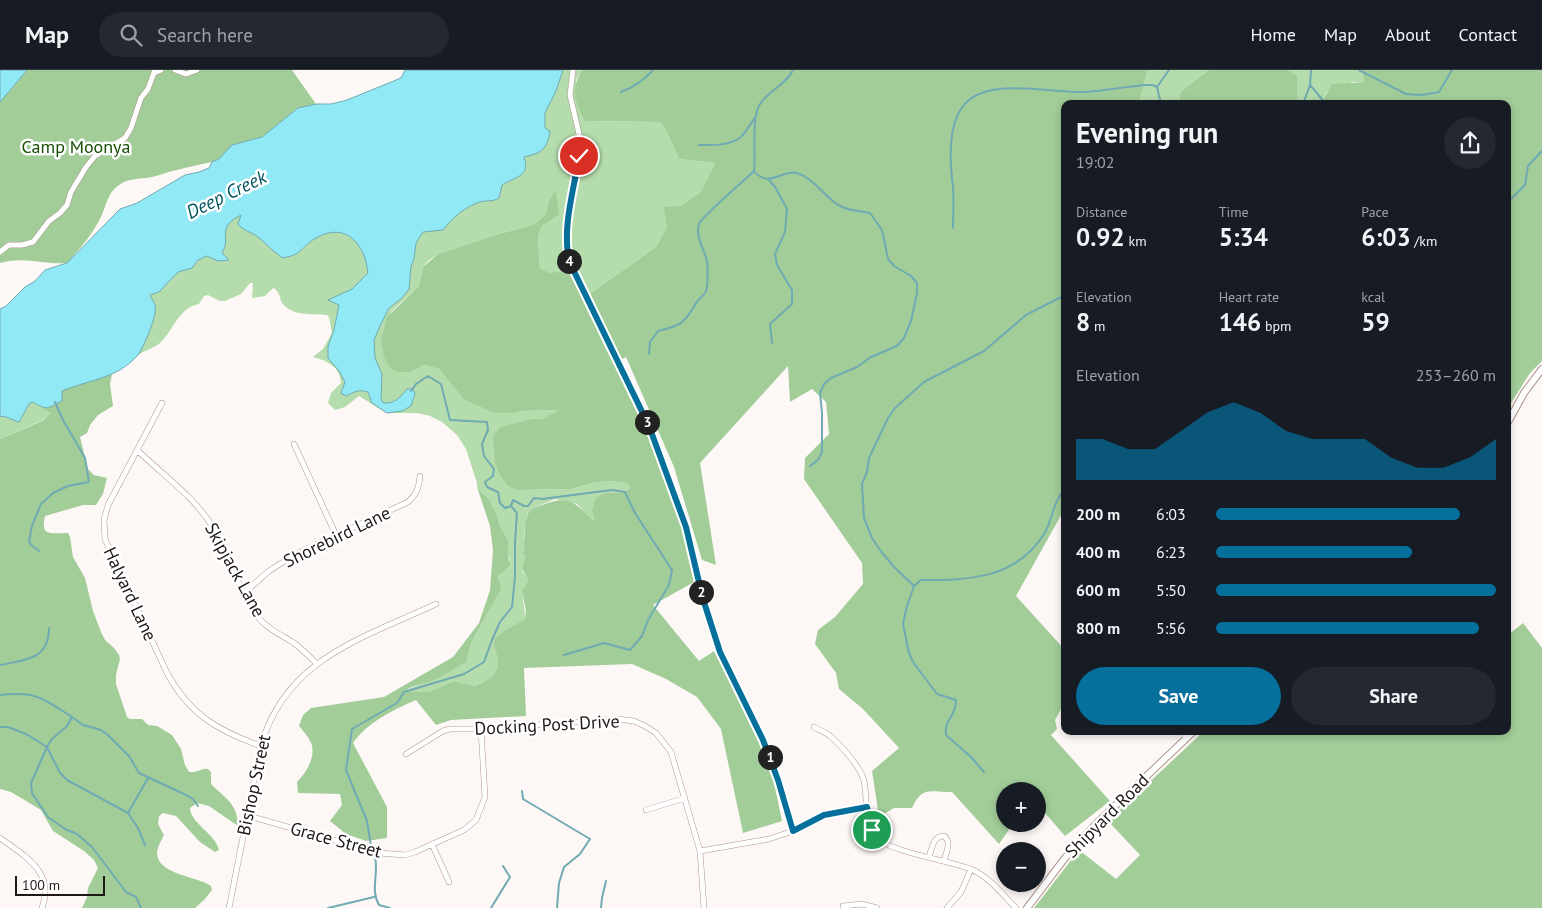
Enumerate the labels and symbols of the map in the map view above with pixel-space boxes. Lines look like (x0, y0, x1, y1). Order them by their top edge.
park label: Camp Moonya (22, 135, 130, 158)
pin (558, 135, 600, 177)
water label: Deep Creek (182, 164, 271, 224)
pin: 4 (556, 248, 582, 274)
pin: 3 (634, 410, 660, 434)
street label: Shorebird Lane (279, 501, 394, 572)
street label: Skipjack Lane (200, 519, 271, 621)
street label: Halyard Lane (99, 543, 162, 644)
pin: 2 (688, 580, 714, 604)
street label: Docking Post Drive (474, 709, 620, 740)
street label: Bishop Street (232, 732, 275, 838)
pin: 1 (758, 744, 782, 770)
street label: Shipyard Road (1060, 769, 1154, 863)
pin (851, 809, 893, 851)
street label: Grace Street (288, 816, 384, 863)
scale bar (15, 873, 105, 896)

